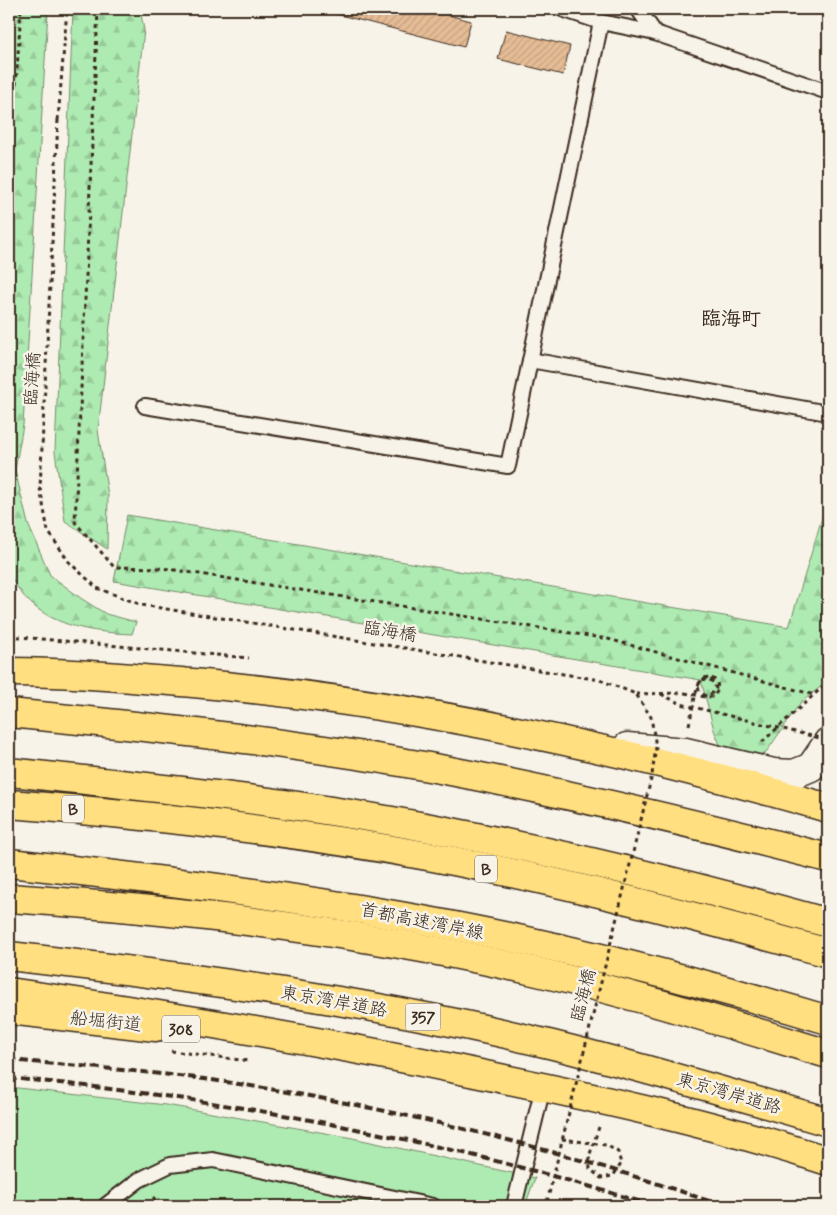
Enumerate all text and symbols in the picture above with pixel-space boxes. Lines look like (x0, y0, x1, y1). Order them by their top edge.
district label: 臨海町 (701, 306, 761, 333)
street label: 臨海橋 (20, 351, 46, 407)
street label: 臨海橋 (361, 616, 418, 648)
road number: B (62, 796, 84, 822)
road number: B (475, 856, 497, 882)
street label: 首都高速湾岸線 (358, 898, 486, 946)
street label: 臨海橋 (566, 966, 602, 1024)
street label: 東京湾岸道路 (279, 981, 389, 1023)
road number: 357 (406, 1004, 440, 1030)
street label: 船堀街道 (69, 1006, 143, 1038)
road number: 308 (162, 1016, 200, 1042)
street label: 東京湾岸道路 (674, 1068, 784, 1120)

